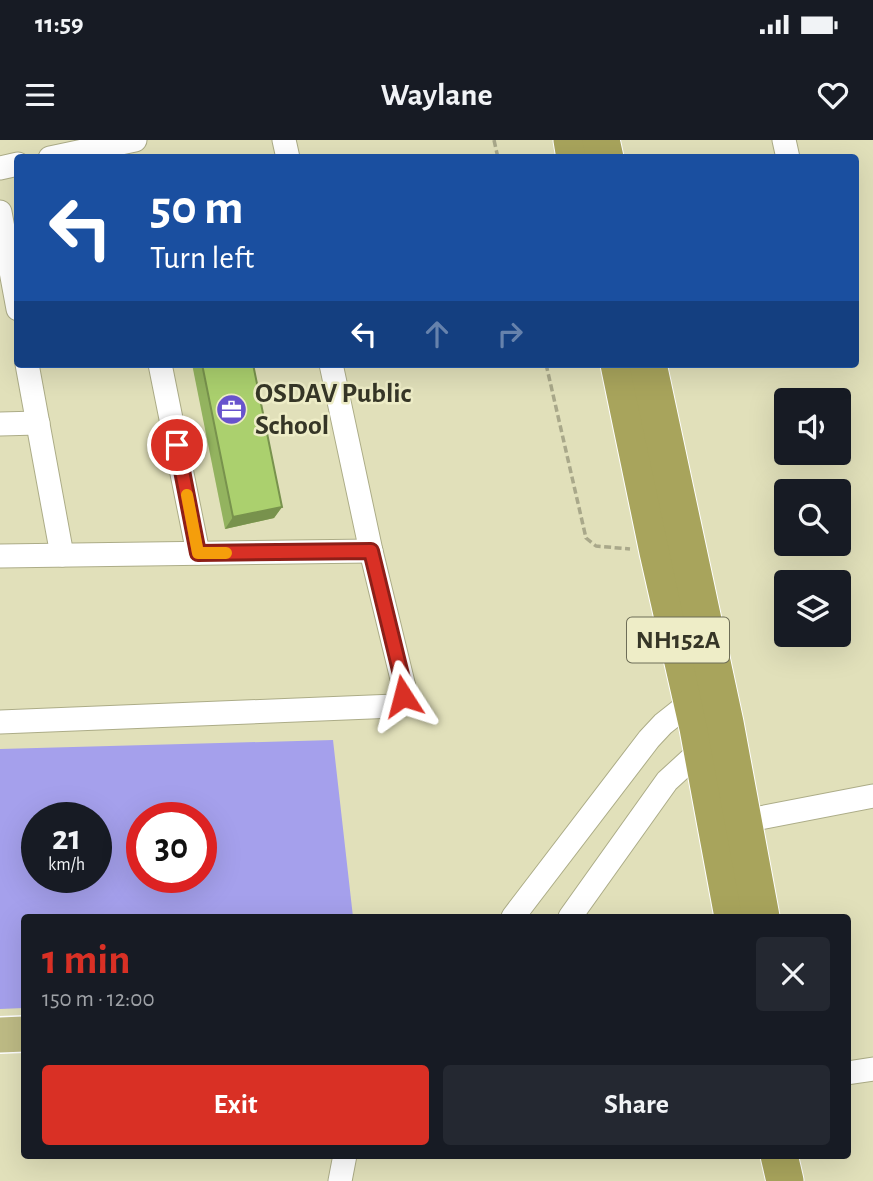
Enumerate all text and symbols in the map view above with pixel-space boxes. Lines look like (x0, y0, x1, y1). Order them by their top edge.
text: 11:59 (35, 11, 83, 37)
icon: menu (21, 76, 59, 114)
icon: heart (814, 76, 852, 114)
text: Waylane (380, 79, 493, 111)
icon: left (35, 182, 126, 273)
text: 50 m (150, 184, 244, 233)
text: Turn left (150, 242, 254, 274)
icon: left (345, 315, 383, 353)
icon: ahead (418, 315, 456, 353)
icon: right (491, 315, 529, 353)
place label: OSDAV Public School (255, 380, 412, 440)
map controls (774, 388, 851, 647)
button: sound (774, 388, 851, 465)
office icon: OSDAV Public School (215, 393, 249, 427)
pin (147, 415, 207, 475)
icon: arrive (158, 426, 196, 464)
button: search (774, 479, 851, 556)
button: layers (774, 570, 851, 647)
road number: NH152A (627, 618, 729, 662)
position arrow (366, 659, 440, 733)
speed limit sign: 30 (126, 802, 217, 893)
text: 21 (52, 821, 81, 856)
text: km/h (48, 856, 85, 874)
button: close (756, 937, 830, 1011)
text: 1 min (42, 939, 131, 981)
text: 150 m · 12:00 (42, 988, 155, 1011)
button: Exit (42, 1065, 429, 1145)
button: Share (443, 1065, 830, 1145)

